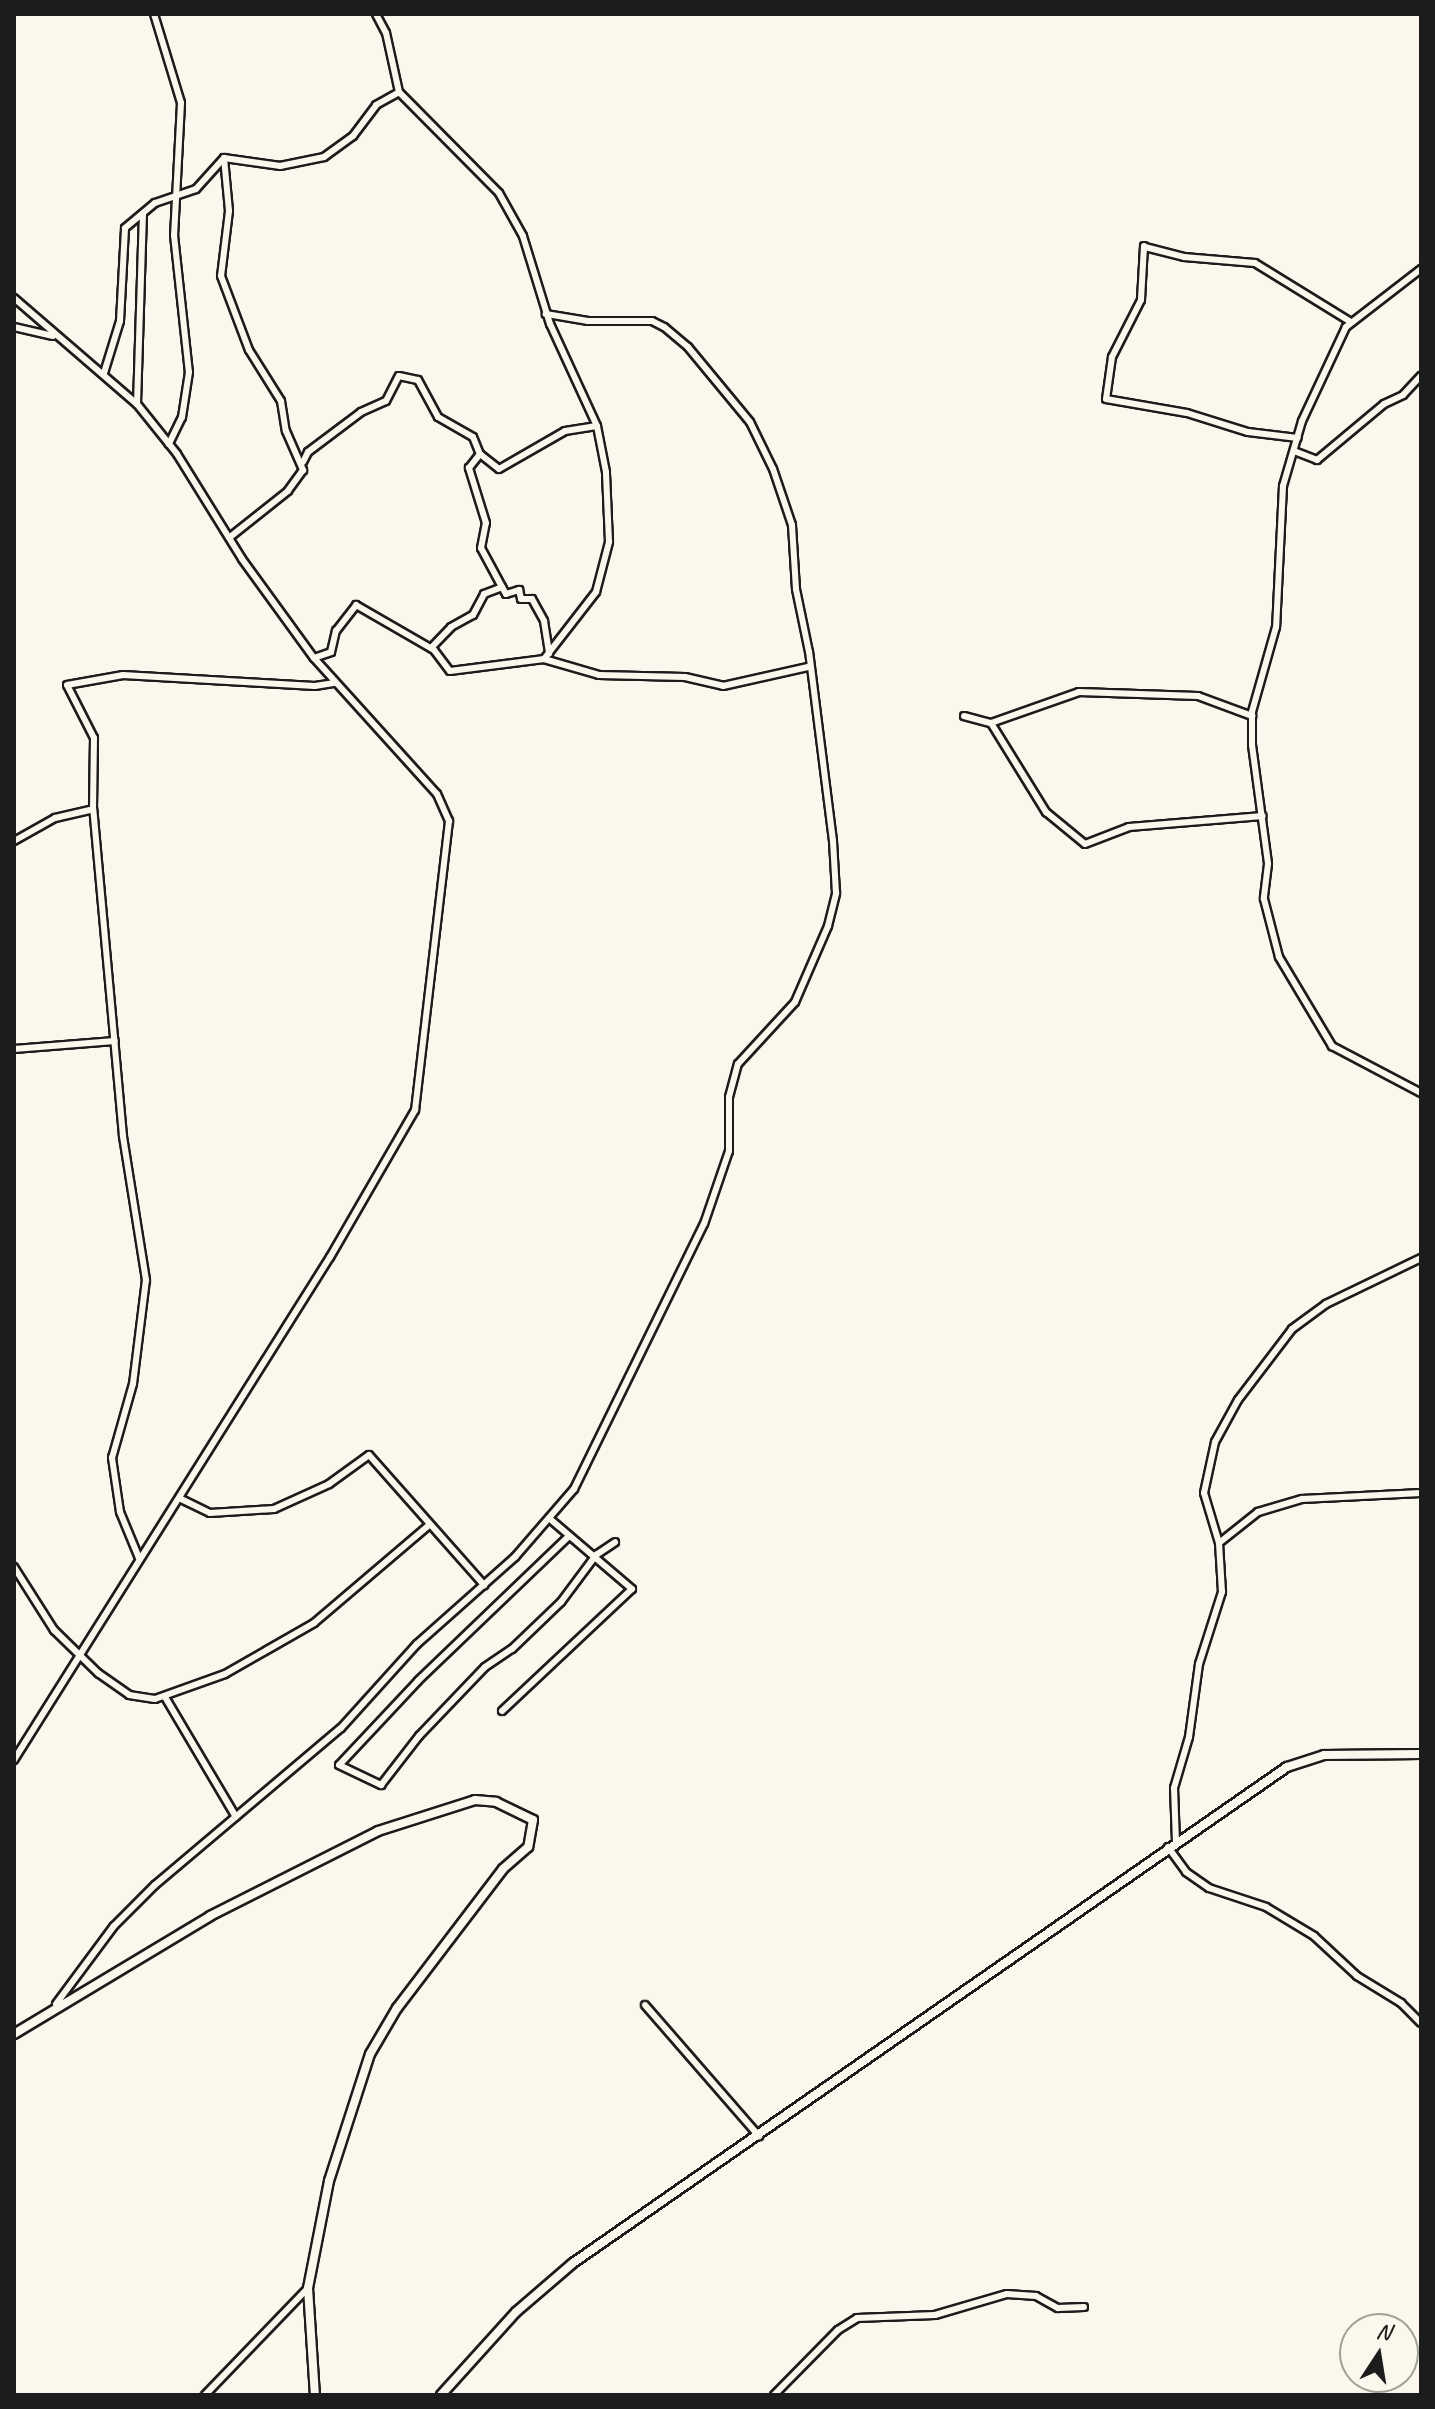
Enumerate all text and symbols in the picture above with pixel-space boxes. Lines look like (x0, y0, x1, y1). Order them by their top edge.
north arrow (1339, 2313, 1419, 2393)
text: N (1374, 2316, 1393, 2347)

